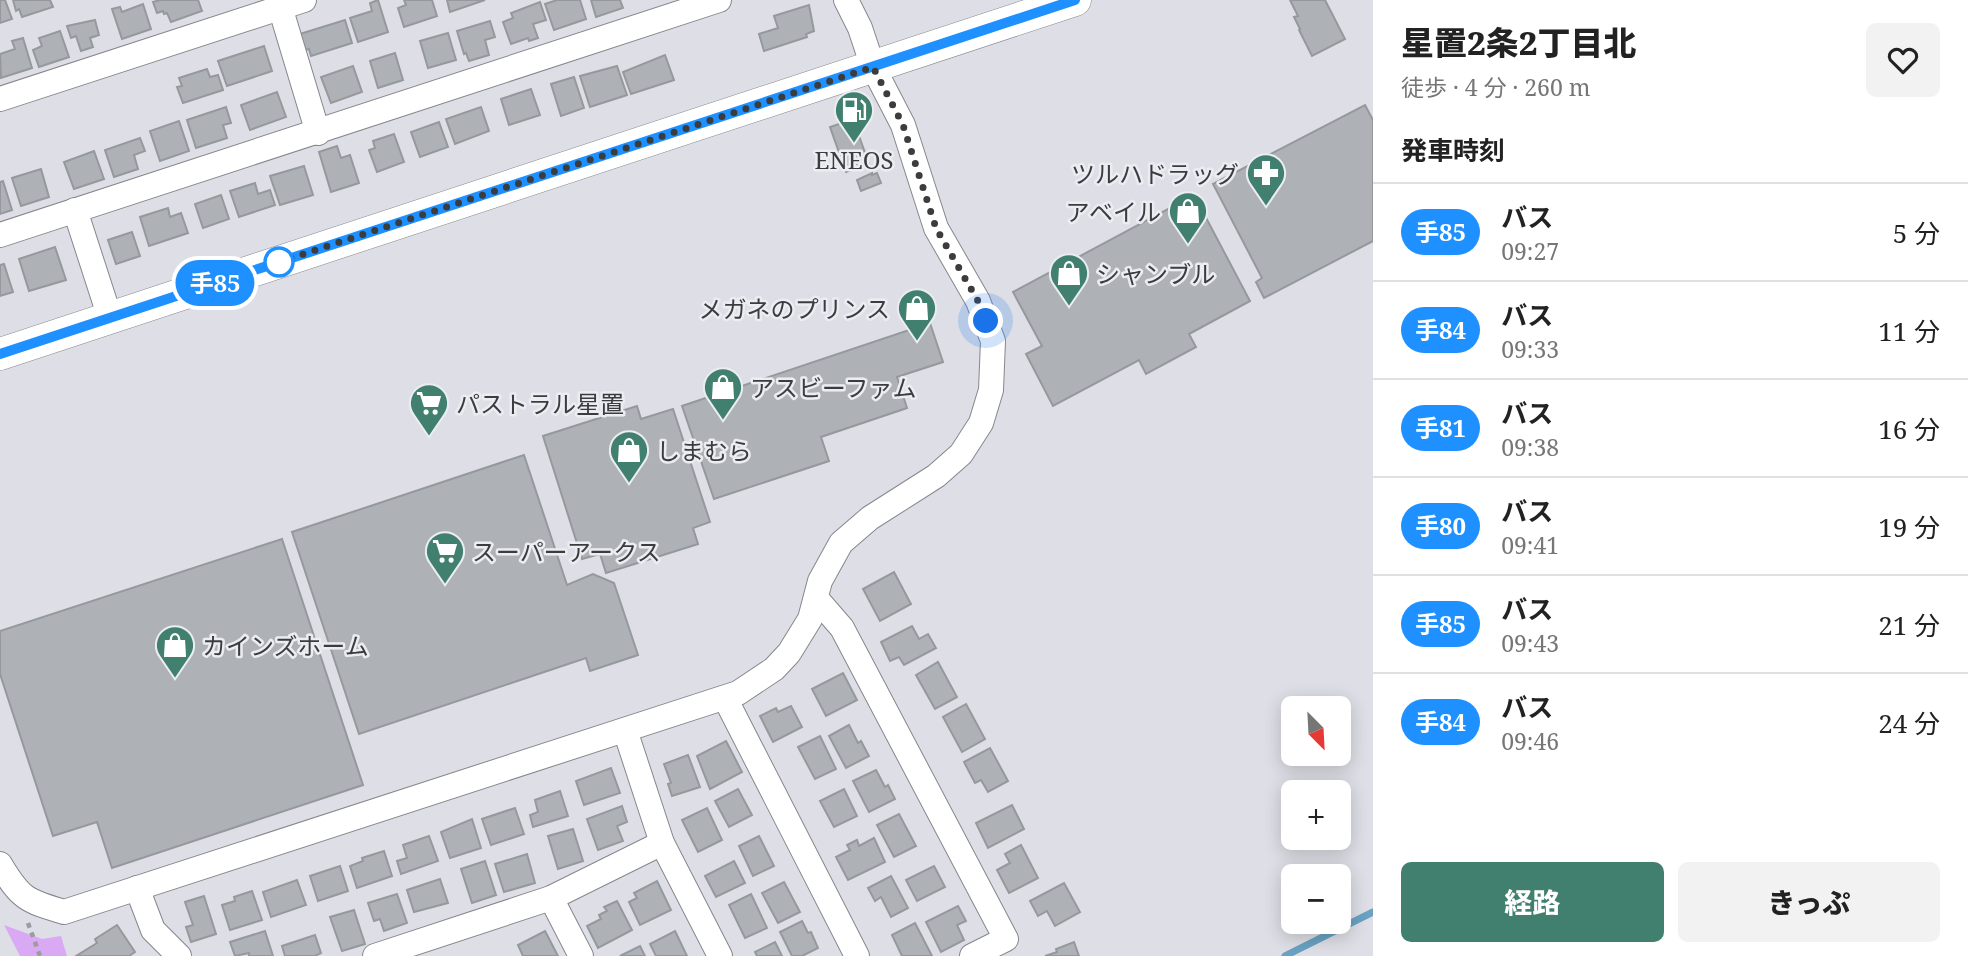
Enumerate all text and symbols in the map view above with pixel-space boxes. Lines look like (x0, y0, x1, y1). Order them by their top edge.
text: 星置2条2丁目北 (1401, 20, 1636, 65)
button: heart (1866, 23, 1940, 97)
text: 徒歩 · 4 分 · 260 m (1401, 71, 1591, 103)
fuel station icon: ENEOS (833, 89, 875, 144)
text: 発車時刻 (1401, 132, 1505, 168)
place label: ENEOS (814, 143, 894, 176)
pharmacy icon: ツルハドラッグ (1245, 152, 1287, 207)
place label: ツルハドラッグ (1071, 157, 1239, 190)
shop icon: アベイル (1167, 190, 1209, 245)
place label: アベイル (1065, 195, 1161, 228)
text: バス (1501, 199, 1553, 235)
text: 手85 (1415, 215, 1466, 248)
text: 5 分 (1893, 215, 1940, 251)
text: 09:27 (1501, 235, 1559, 267)
unlabelled marker (264, 247, 294, 277)
shop icon: シャンブル (1048, 252, 1090, 307)
place label: シャンブル (1096, 257, 1215, 290)
line badge: 手85 (175, 260, 255, 306)
text: 手85 (189, 266, 241, 299)
shop icon: メガネのプリンス (896, 287, 938, 342)
place label: メガネのプリンス (698, 292, 890, 325)
text: バス (1501, 297, 1553, 333)
your location (968, 303, 1003, 338)
text: 手84 (1415, 313, 1466, 346)
text: 11 分 (1878, 313, 1940, 349)
text: 09:33 (1501, 333, 1559, 365)
shop icon: アスビーファム (702, 366, 744, 421)
place label: アスビーファム (750, 371, 917, 404)
supermarket icon: パストラル星置 (408, 382, 450, 437)
place label: パストラル星置 (456, 387, 624, 420)
text: バス (1501, 395, 1553, 431)
text: 手81 (1415, 411, 1466, 444)
text: 16 分 (1878, 411, 1940, 447)
shop icon: しまむら (608, 429, 650, 484)
text: 09:38 (1501, 431, 1559, 463)
place label: しまむら (656, 434, 752, 467)
text: バス (1501, 493, 1553, 529)
text: 手80 (1415, 509, 1466, 542)
text: 19 分 (1878, 509, 1940, 545)
text: 09:41 (1501, 529, 1559, 561)
supermarket icon: スーパーアークス (424, 530, 466, 585)
place label: スーパーアークス (472, 535, 661, 568)
text: バス (1501, 591, 1553, 627)
text: 手85 (1415, 607, 1466, 640)
text: 21 分 (1878, 607, 1940, 643)
shop icon: カインズホーム (154, 624, 196, 679)
text: 09:43 (1501, 627, 1559, 659)
place label: カインズホーム (202, 629, 369, 662)
text: バス (1501, 689, 1553, 725)
north arrow (1281, 696, 1351, 766)
map controls (1281, 696, 1351, 934)
text: 手84 (1415, 705, 1466, 738)
text: 24 分 (1878, 705, 1940, 741)
text: 09:46 (1501, 725, 1559, 757)
button: + (1281, 780, 1351, 850)
button: 経路 (1401, 862, 1664, 942)
button: きっぷ (1678, 862, 1940, 942)
button: − (1281, 864, 1351, 934)

